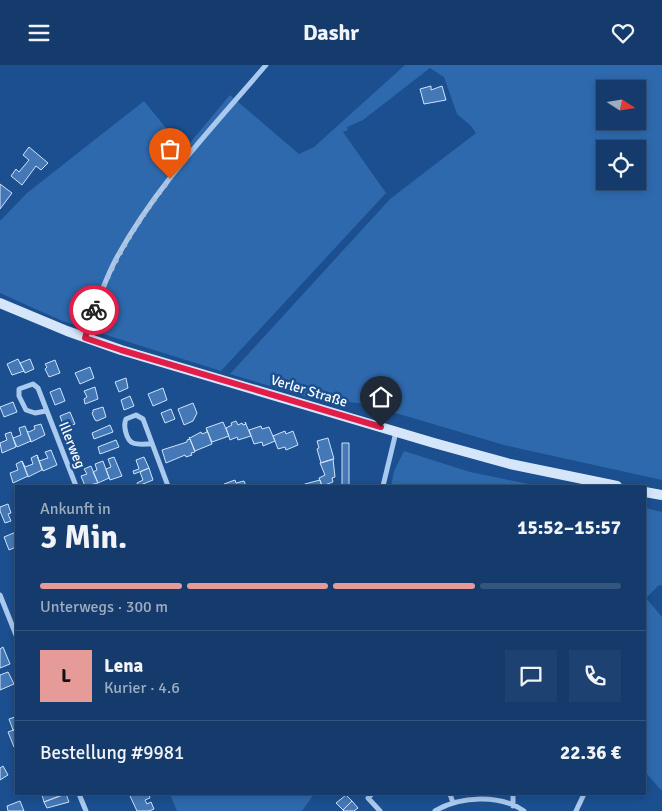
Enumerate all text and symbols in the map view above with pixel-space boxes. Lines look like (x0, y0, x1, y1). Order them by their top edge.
icon: menu (25, 19, 53, 47)
text: Dashr (303, 19, 359, 46)
icon: heart (609, 19, 637, 47)
north arrow (596, 80, 646, 130)
map controls (596, 80, 646, 190)
pin (149, 128, 191, 179)
icon: bag (156, 135, 184, 163)
button: locate (596, 140, 646, 190)
courier (69, 285, 119, 335)
icon: bike (80, 296, 108, 324)
street label: Verler Straße (269, 371, 349, 411)
pin (360, 376, 402, 427)
icon: home (367, 383, 395, 411)
street label: Illerweg (55, 419, 89, 471)
text: Ankunft in (40, 499, 111, 519)
text: 15:52–15:57 (517, 516, 621, 540)
text: 3 Min. (40, 518, 127, 557)
text: Unterwegs · 300 m (40, 597, 168, 617)
button: chat (505, 650, 557, 702)
button: phone (569, 650, 621, 702)
text: Lena (104, 654, 143, 678)
text: L (61, 664, 71, 688)
text: Kurier · 4.6 (104, 678, 180, 698)
text: Bestellung #9981 (40, 741, 184, 765)
text: 22.36 € (560, 741, 621, 765)

